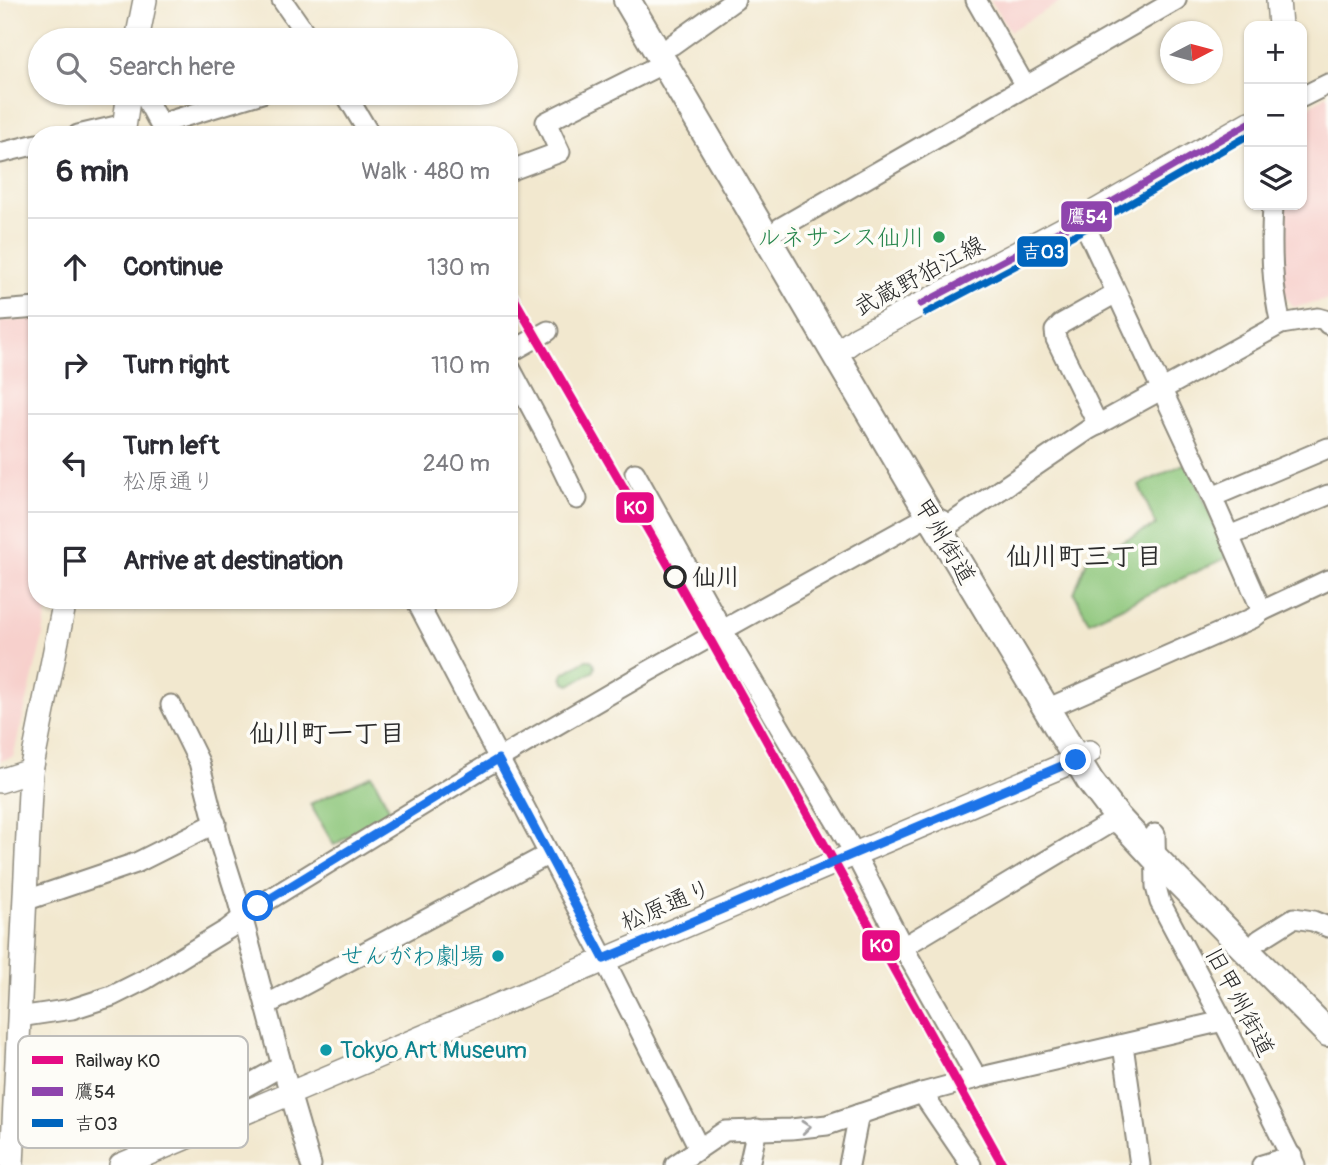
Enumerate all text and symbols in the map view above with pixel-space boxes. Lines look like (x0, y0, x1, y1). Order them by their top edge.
north arrow (1160, 21, 1223, 84)
map controls (1244, 21, 1307, 210)
button: + (1244, 21, 1307, 84)
search box (28, 28, 518, 105)
icon: search (52, 48, 90, 86)
text: Search here (108, 51, 235, 83)
button: − (1244, 84, 1307, 147)
button: layers (1244, 147, 1307, 210)
text: 6 min (56, 153, 129, 190)
text: Walk · 480 m (361, 157, 490, 186)
line badge: 鷹54 (1060, 200, 1113, 233)
text: 鷹54 (1067, 205, 1107, 229)
place label: ルネサンス仙川 (757, 223, 925, 252)
marker: ルネサンス仙川 (931, 229, 947, 245)
street label: 武蔵野狛江線 (849, 230, 990, 323)
line badge: 吉03 (1016, 235, 1069, 268)
text: 吉03 (1022, 240, 1064, 264)
icon: ahead (56, 248, 94, 286)
text: Continue (123, 251, 223, 283)
text: 130 m (427, 253, 490, 282)
icon: right (56, 346, 94, 384)
text: Turn right (123, 349, 229, 381)
text: 110 m (431, 351, 490, 380)
text: Turn left (123, 430, 219, 462)
icon: left (56, 444, 94, 482)
text: 240 m (423, 449, 490, 478)
text: 松原通り (123, 467, 215, 496)
line badge: KO (615, 491, 655, 524)
street label: 甲州街道 (907, 493, 982, 590)
text: KO (623, 496, 647, 520)
district label: 仙川町三丁目 (1006, 541, 1162, 573)
icon: arrive (56, 542, 94, 580)
text: Arrive at destination (123, 545, 343, 577)
place label: 仙川 (692, 563, 740, 592)
marker: 仙川 (664, 566, 686, 588)
district label: 仙川町一丁目 (249, 718, 405, 750)
route end (1060, 744, 1091, 775)
street label: 松原通り (616, 873, 716, 938)
route start (242, 890, 273, 921)
line badge: KO (861, 929, 901, 962)
text: KO (869, 934, 893, 958)
place label: せんがわ劇場 (340, 942, 484, 971)
street label: 旧甲州街道 (1199, 942, 1281, 1062)
marker: せんがわ劇場 (490, 948, 506, 964)
legend (18, 1036, 248, 1148)
place label: Tokyo Art Museum (340, 1036, 527, 1065)
marker: Tokyo Art Museum (318, 1042, 334, 1058)
text: Railway KO (75, 1049, 160, 1073)
text: 鷹54 (75, 1080, 115, 1104)
text: 吉03 (75, 1112, 118, 1136)
one-way arrow (801, 1120, 812, 1135)

